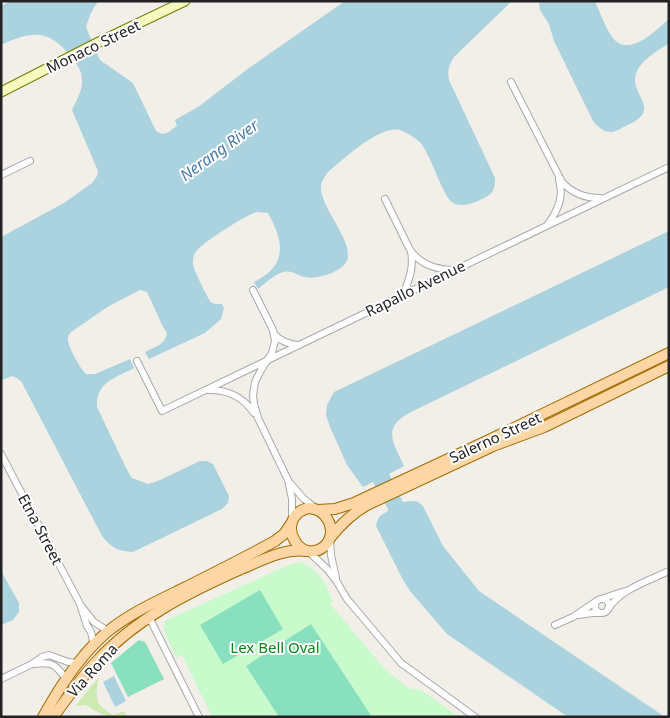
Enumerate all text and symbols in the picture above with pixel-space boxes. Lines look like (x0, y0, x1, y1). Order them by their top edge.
street label: Monaco Street (43, 14, 144, 77)
water label: Nerang River (175, 114, 263, 186)
street label: Rapallo Avenue (362, 255, 468, 321)
street label: Salerno Street (446, 407, 545, 467)
street label: Etna Street (14, 490, 68, 568)
park label: Lex Bell Oval (230, 637, 320, 657)
street label: Via Roma (62, 639, 122, 701)

